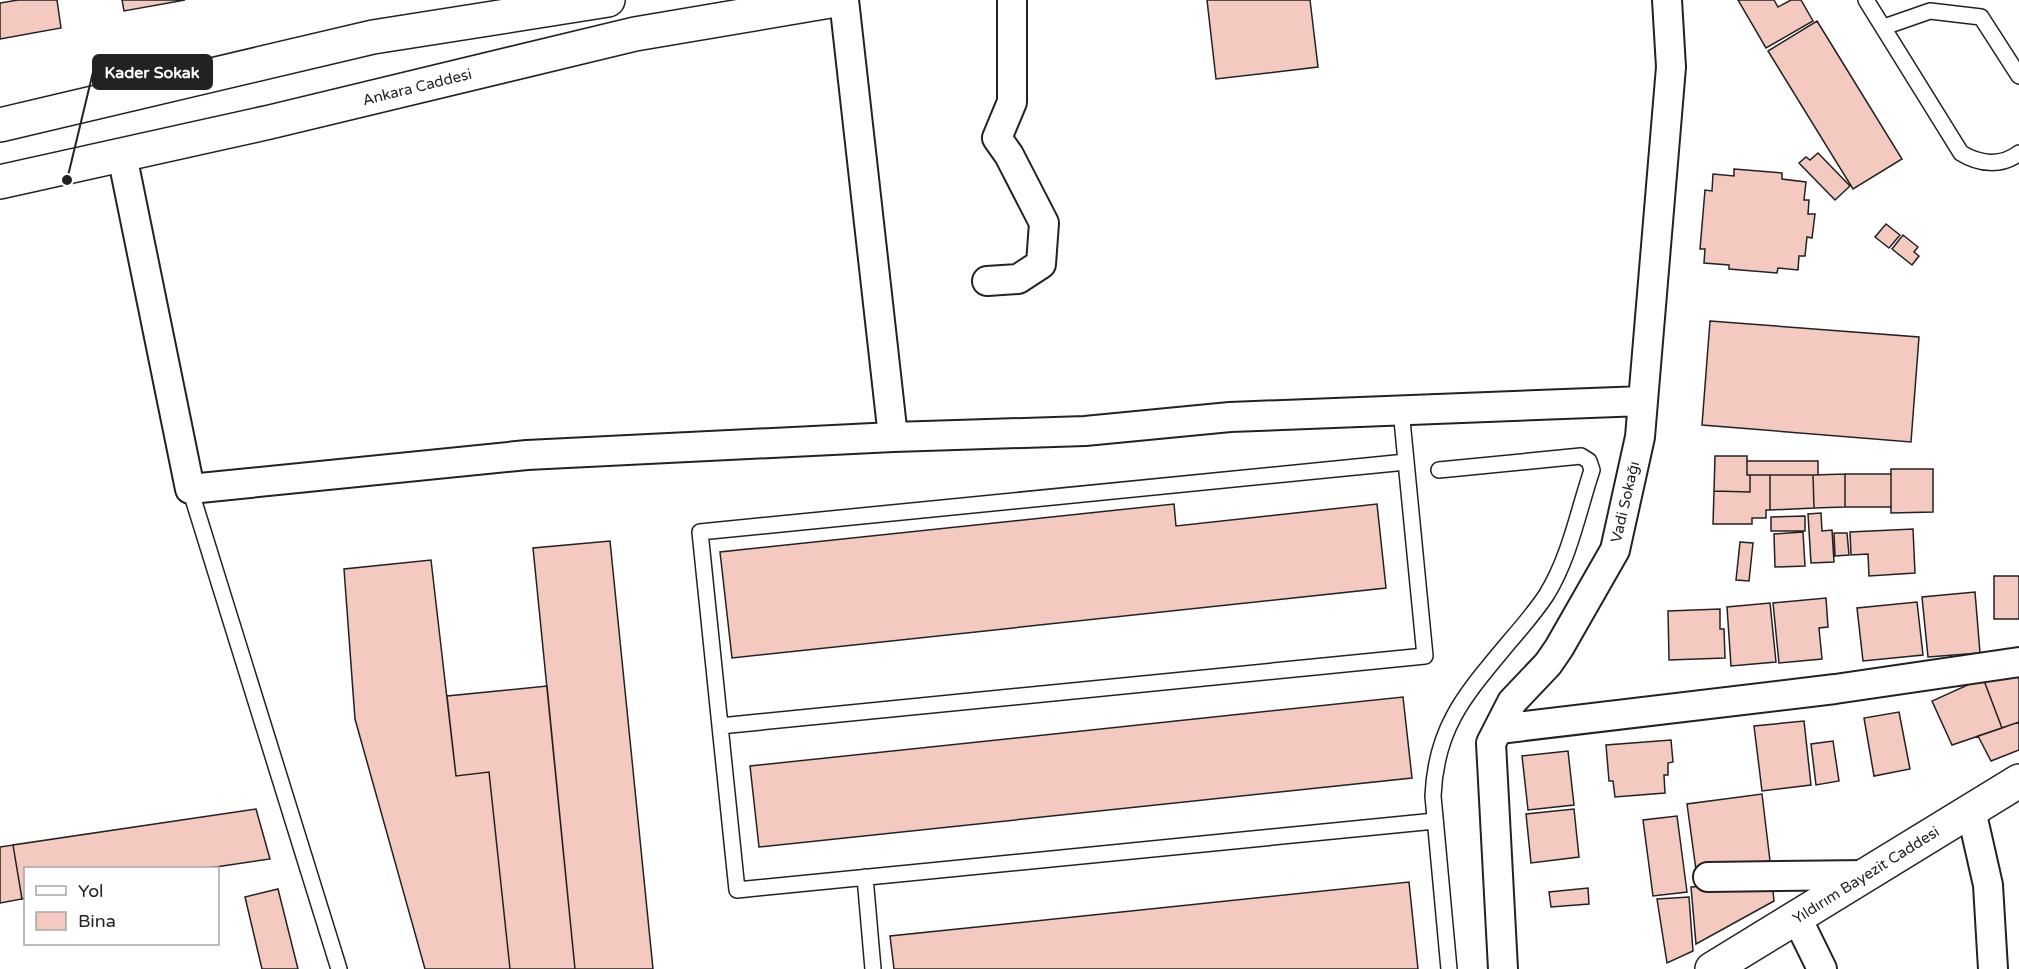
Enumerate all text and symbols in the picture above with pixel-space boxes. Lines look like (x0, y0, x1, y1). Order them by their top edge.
callout: Kader Sokak (93, 55, 212, 89)
text: Kader Sokak (104, 63, 200, 83)
street label: Ankara Caddesi (360, 65, 474, 109)
street label: Vadi Sokağı (1607, 459, 1643, 545)
street label: Yıldırım Bayezit Caddesi (1789, 822, 1943, 928)
legend (24, 867, 219, 945)
text: Yol (78, 880, 104, 902)
text: Bina (78, 910, 116, 932)

